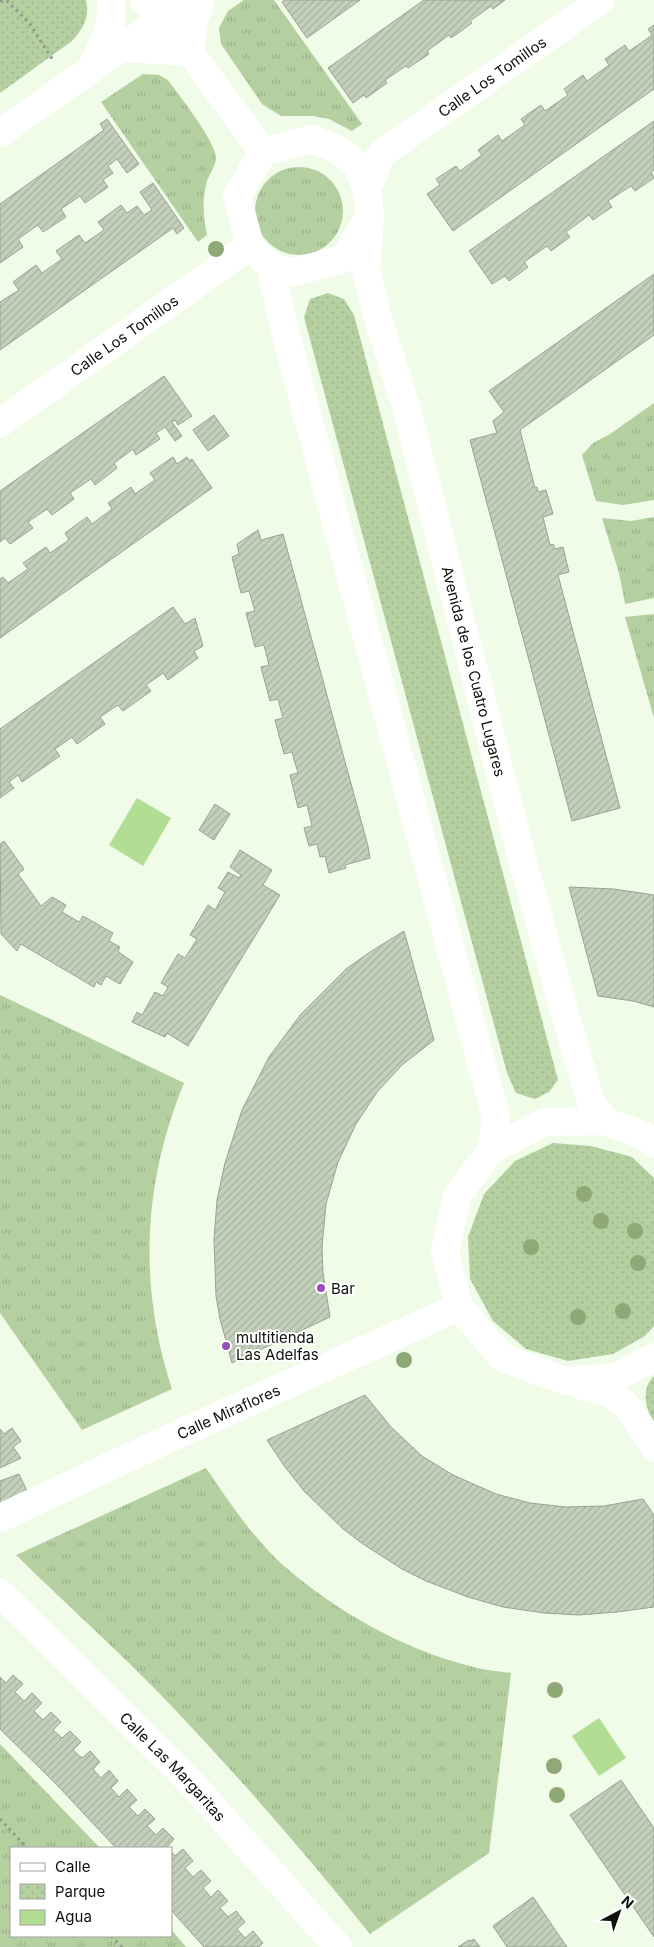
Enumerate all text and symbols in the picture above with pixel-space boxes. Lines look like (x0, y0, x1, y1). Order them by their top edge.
street label: Calle Los Tomillos (434, 32, 550, 121)
street label: Calle Los Tomillos (66, 290, 182, 380)
street label: Avenida de los Cuatro Lugares (438, 564, 510, 779)
place label: Bar (331, 1279, 355, 1298)
marker: Bar (315, 1282, 327, 1294)
place label: multitienda Las Adelfas (236, 1328, 319, 1364)
marker: multitienda Las Adelfas (220, 1340, 232, 1352)
street label: Calle Miraflores (174, 1380, 283, 1443)
street label: Calle Las Margaritas (116, 1708, 230, 1825)
legend (10, 1847, 172, 1937)
text: Calle (55, 1857, 90, 1876)
text: Parque (55, 1882, 105, 1901)
north arrow (594, 1887, 644, 1937)
text: N (618, 1892, 637, 1912)
text: Agua (55, 1907, 92, 1926)

